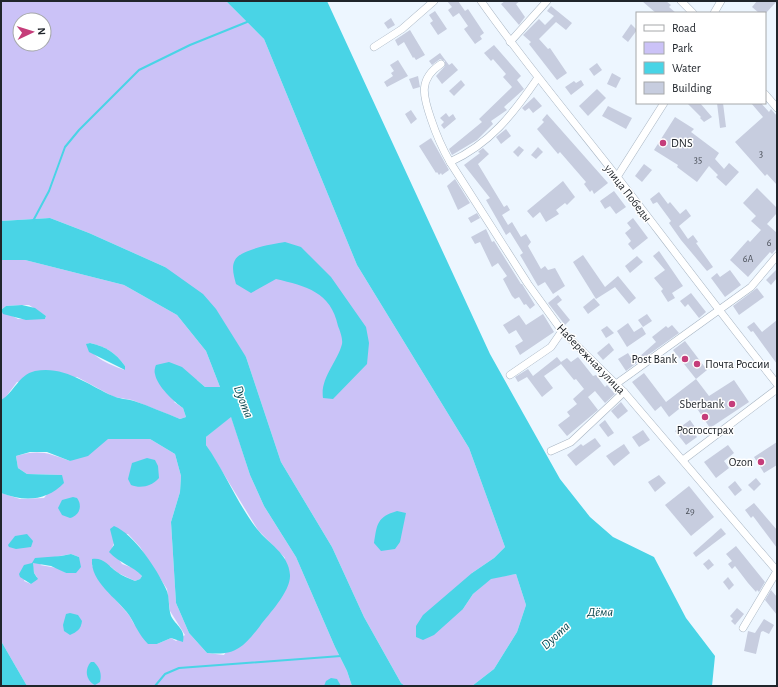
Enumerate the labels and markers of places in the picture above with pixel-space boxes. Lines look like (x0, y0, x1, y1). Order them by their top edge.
place label: DNS (671, 137, 693, 149)
marker: DNS (658, 138, 668, 148)
place label: Post Bank (632, 353, 678, 365)
marker: Post Bank (680, 354, 690, 364)
place label: Почта России (705, 358, 770, 370)
marker: Почта России (692, 359, 702, 369)
place label: Sberbank (680, 398, 725, 410)
marker: Sberbank (727, 399, 737, 409)
marker: Росгосстрах (700, 412, 710, 422)
place label: Росгосстрах (676, 424, 734, 436)
place label: Ozon (729, 456, 753, 468)
marker: Ozon (756, 457, 766, 467)

